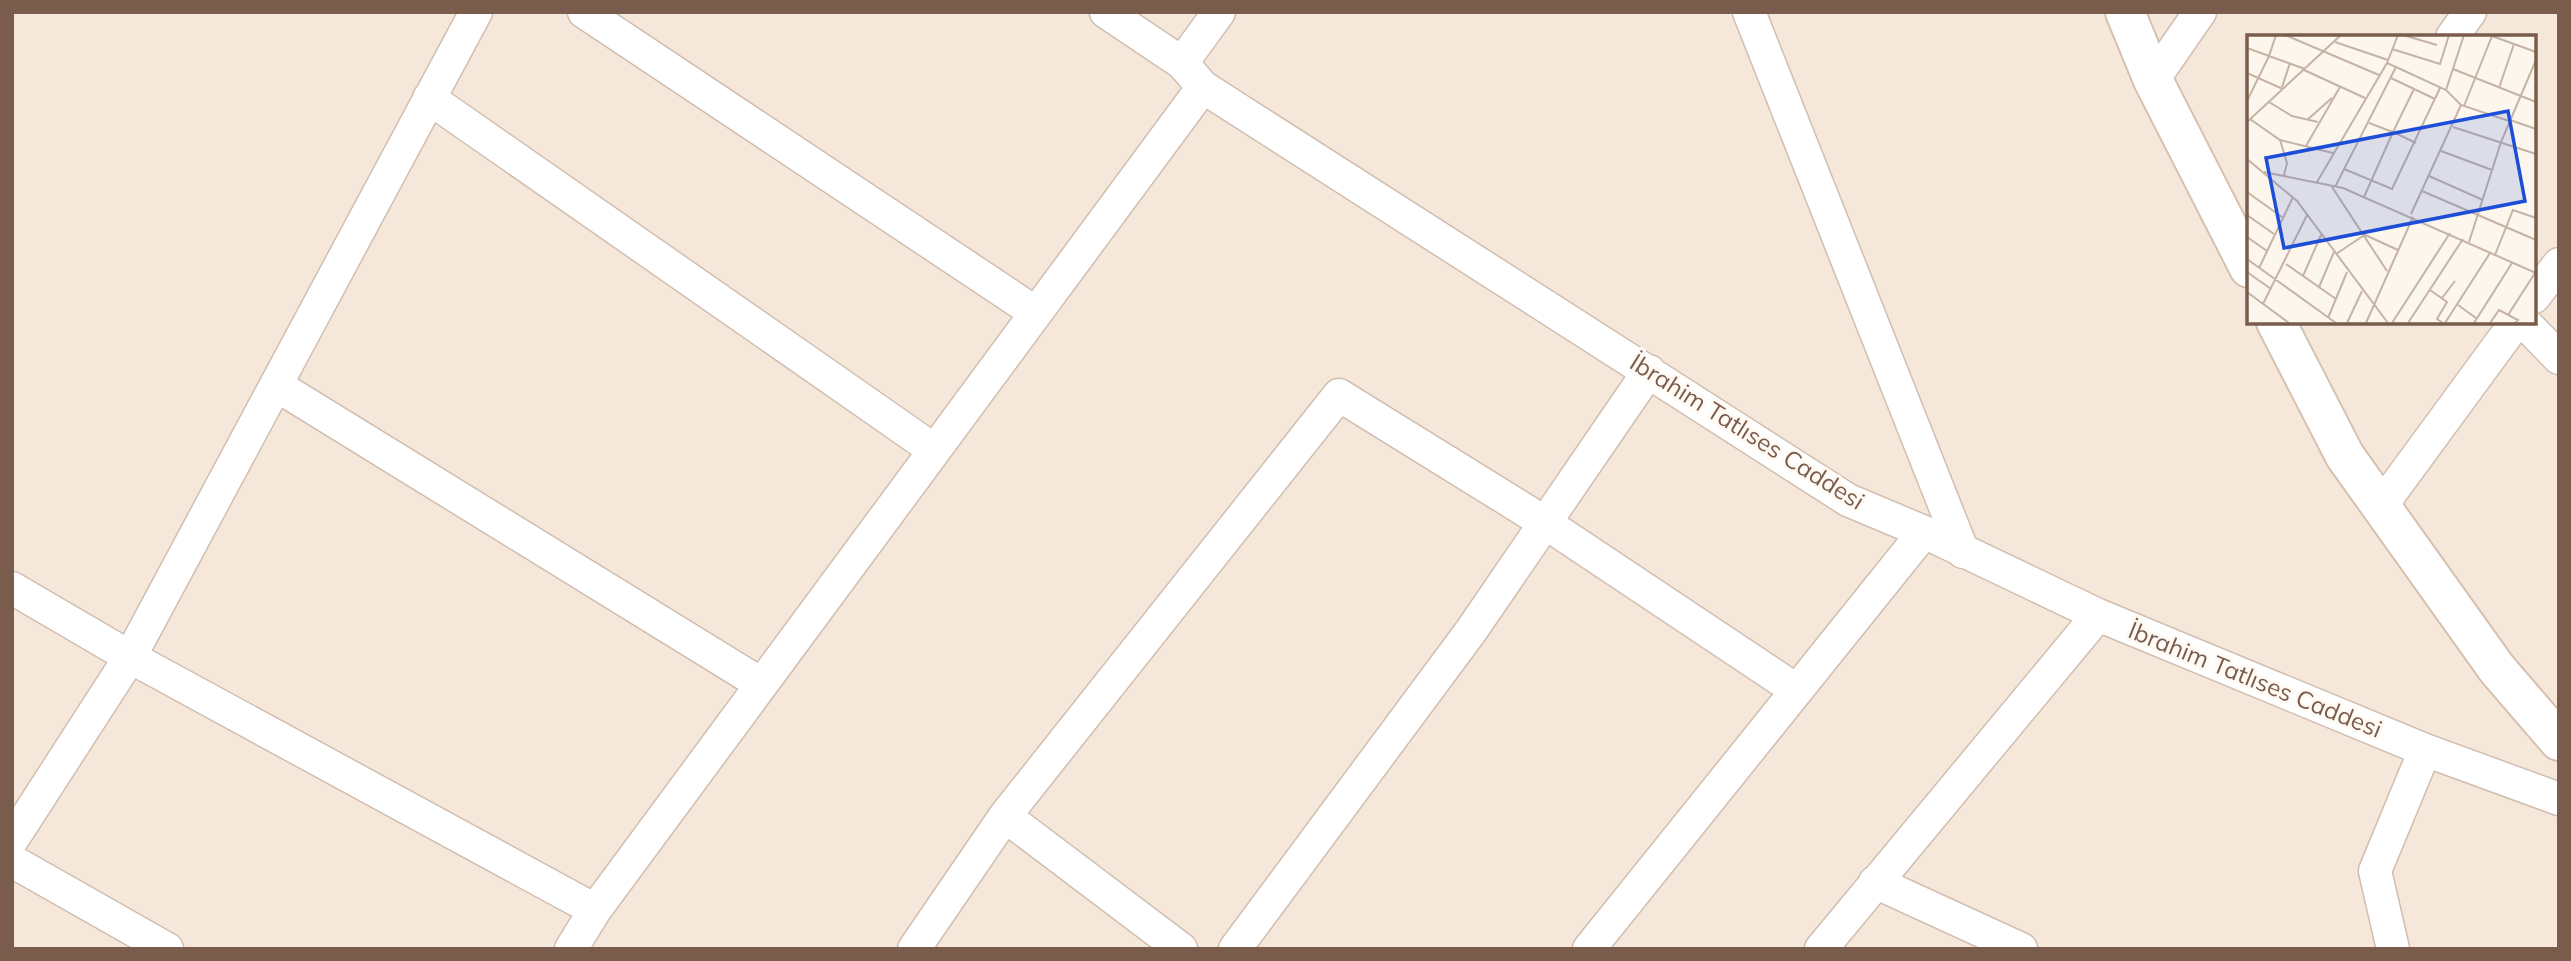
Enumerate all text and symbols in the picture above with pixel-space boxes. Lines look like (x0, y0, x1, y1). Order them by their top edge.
inset map (2247, 35, 2536, 324)
street label: İbrahim Tatlıses Caddesi (1625, 347, 1870, 516)
street label: İbrahim Tatlıses Caddesi (2124, 614, 2386, 744)

